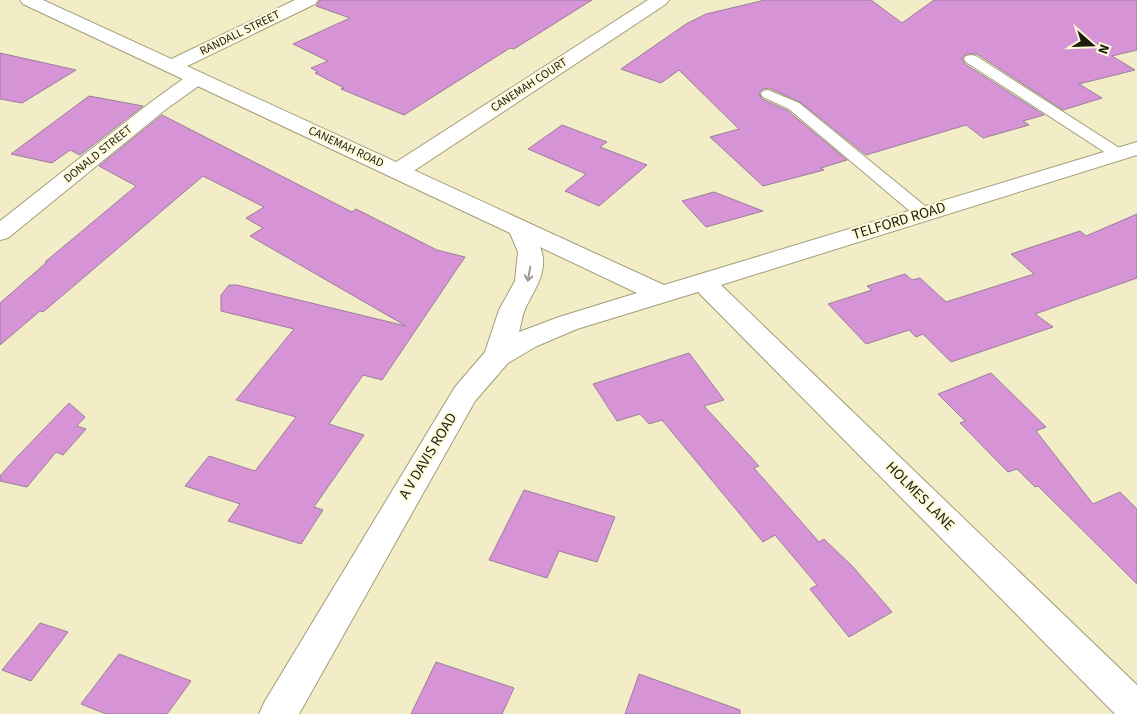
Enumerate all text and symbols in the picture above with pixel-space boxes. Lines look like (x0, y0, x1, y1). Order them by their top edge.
street label: RANDALL STREET (197, 6, 284, 60)
north arrow (1067, 20, 1117, 70)
text: N (1092, 41, 1114, 57)
street label: CANEMAH COURT (487, 54, 571, 116)
street label: DONALD STREET (60, 121, 136, 187)
street label: CANEMAH ROAD (305, 122, 387, 172)
street label: TELFORD ROAD (850, 197, 948, 245)
one-way arrow (523, 265, 533, 281)
street label: A V DAVIS ROAD (394, 409, 462, 503)
street label: HOLMES LANE (881, 457, 959, 535)

